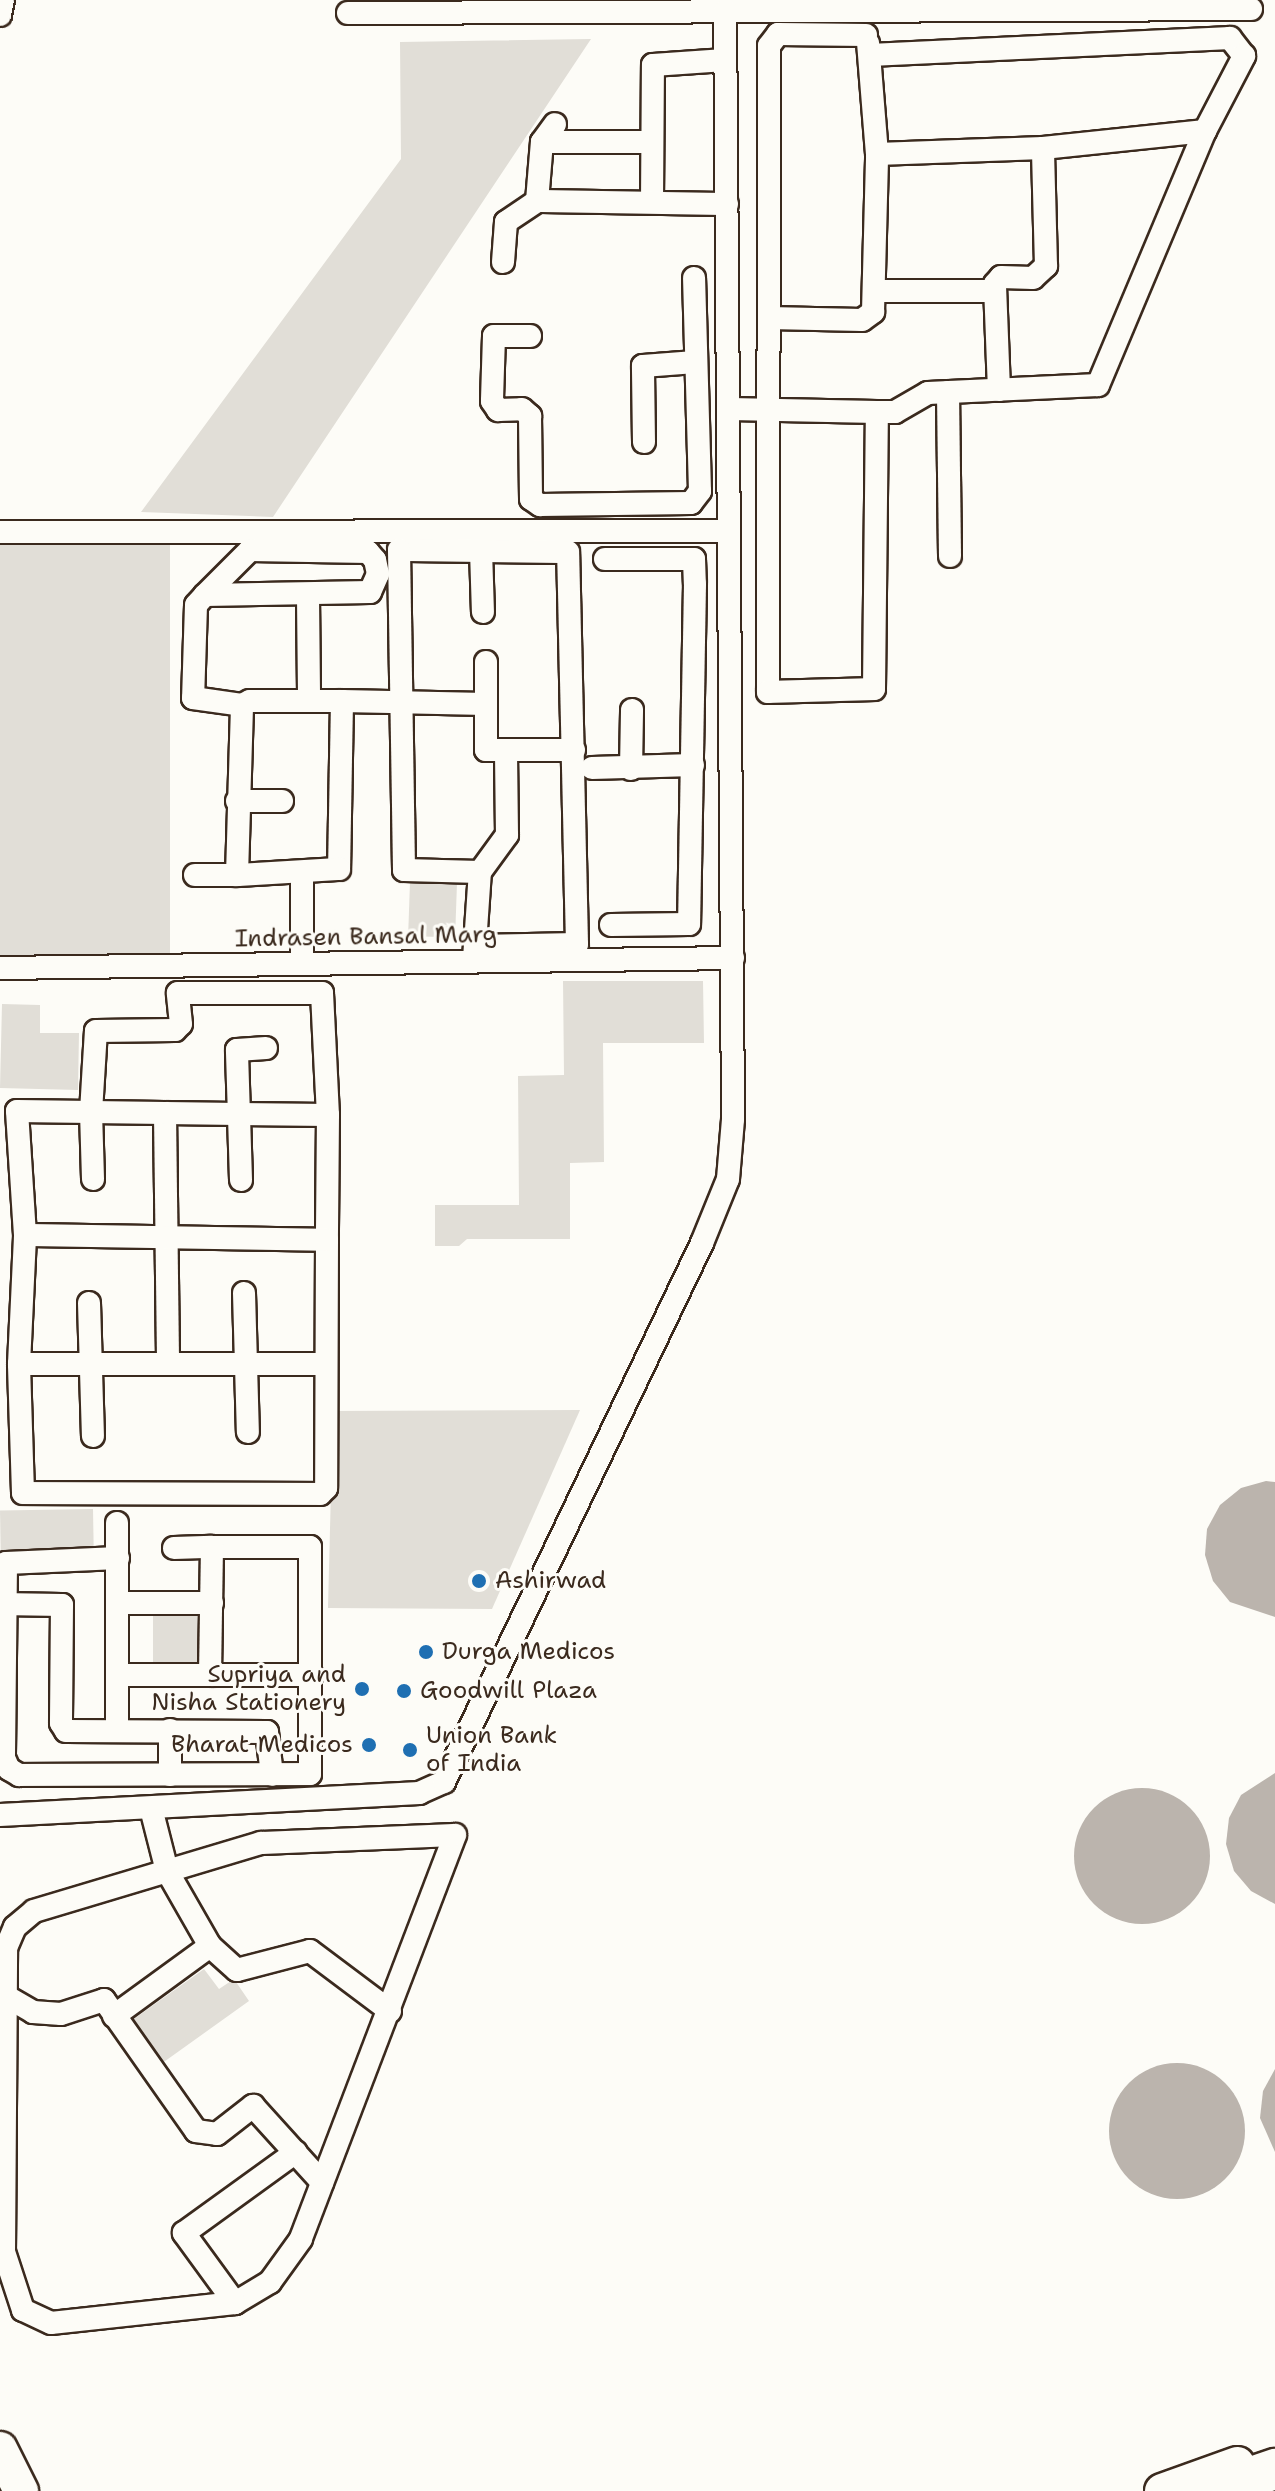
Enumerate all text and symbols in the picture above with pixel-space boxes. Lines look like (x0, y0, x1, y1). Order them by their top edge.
street label: Indrasen Bansal Marg (235, 920, 497, 954)
place label: Ashirwad (495, 1567, 606, 1595)
marker: Ashirwad (470, 1572, 488, 1590)
place label: Durga Medicos (442, 1638, 615, 1666)
marker: Durga Medicos (417, 1643, 435, 1661)
place label: Supriya and Nisha Stationery (151, 1661, 346, 1717)
place label: Goodwill Plaza (420, 1677, 597, 1705)
marker: Supriya and Nisha Stationery (353, 1680, 371, 1698)
marker: Goodwill Plaza (395, 1682, 413, 1700)
place label: Union Bank of India (426, 1722, 557, 1778)
place label: Bharat Medicos (171, 1731, 353, 1759)
marker: Bharat Medicos (360, 1736, 378, 1754)
marker: Union Bank of India (401, 1741, 419, 1759)

